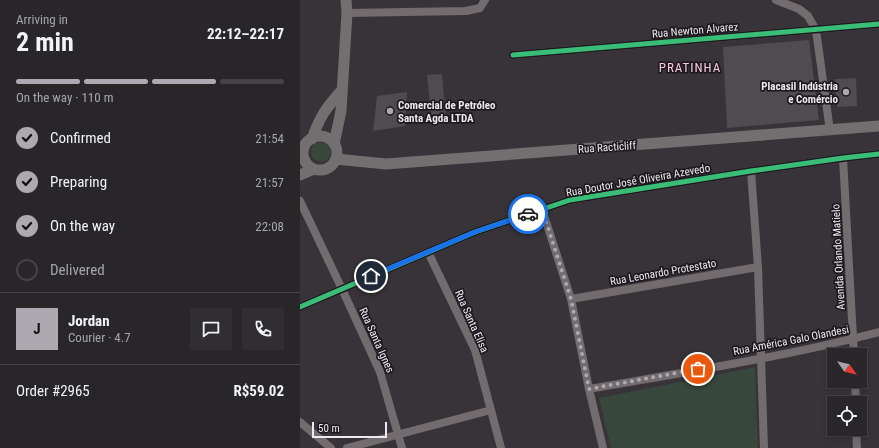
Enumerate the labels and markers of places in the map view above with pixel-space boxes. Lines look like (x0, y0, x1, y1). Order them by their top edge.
place label: Placasil Indústria e Comércio (761, 80, 839, 106)
marker: Placasil Indústria e Comércio (841, 87, 851, 97)
place label: Comercial de Petróleo Santa Agda LTDA (398, 99, 496, 125)
marker: Comercial de Petróleo Santa Agda LTDA (385, 106, 395, 116)
pin (354, 259, 388, 293)
pin (681, 352, 715, 386)

